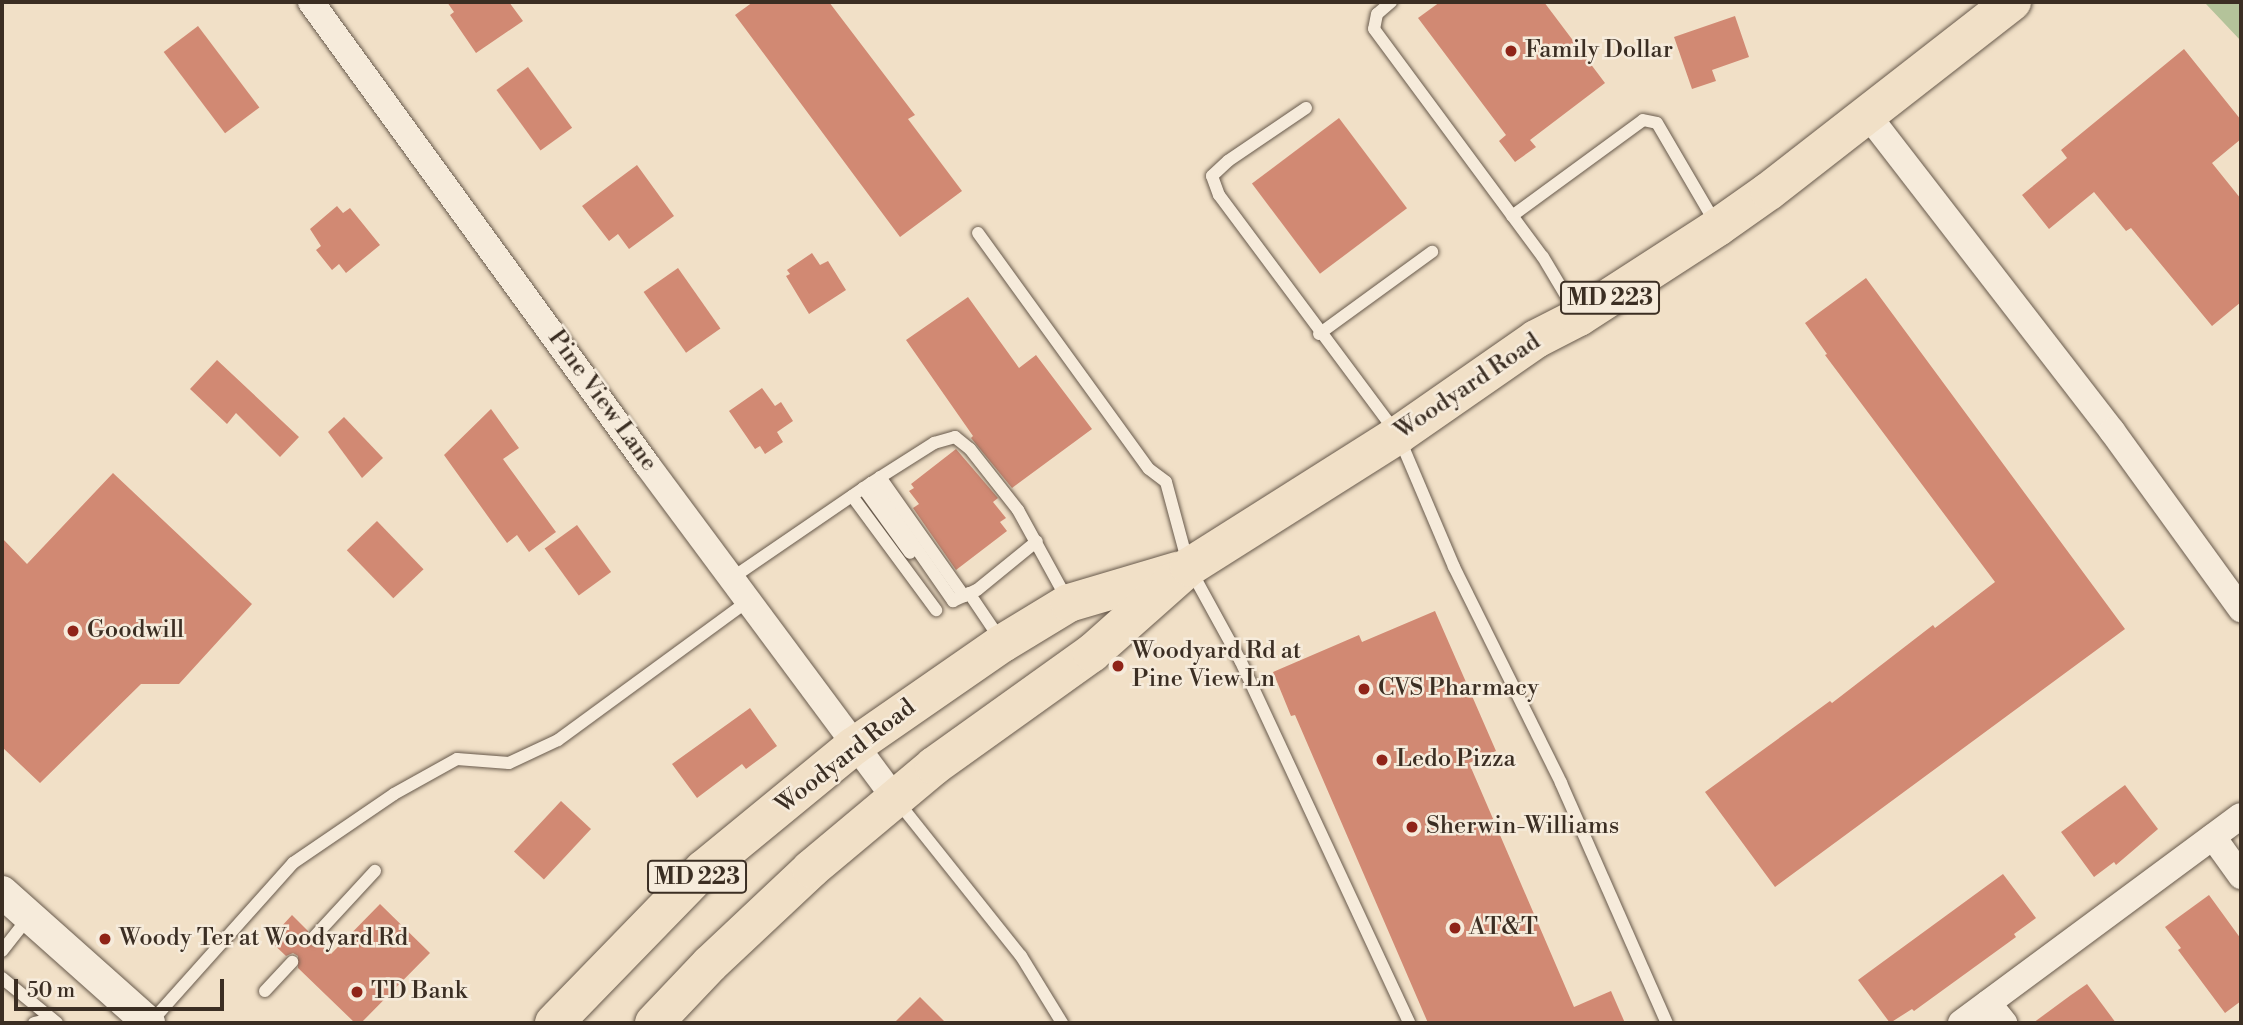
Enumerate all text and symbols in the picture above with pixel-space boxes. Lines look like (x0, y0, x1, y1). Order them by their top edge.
place label: Family Dollar (1525, 37, 1673, 65)
marker: Family Dollar (1503, 43, 1519, 59)
road number: MD 223 (1559, 278, 1661, 318)
street label: Pine View Lane (541, 325, 663, 477)
street label: Woodyard Road (1390, 328, 1546, 446)
place label: Goodwill (87, 617, 184, 645)
marker: Goodwill (65, 623, 81, 639)
place label: Woodyard Rd at Pine View Ln (1132, 638, 1301, 694)
marker: Woodyard Rd at Pine View Ln (1110, 658, 1126, 674)
place label: CVS Pharmacy (1378, 675, 1539, 703)
marker: CVS Pharmacy (1356, 681, 1372, 697)
street label: Woodyard Road (770, 694, 922, 820)
place label: Ledo Pizza (1396, 746, 1516, 774)
marker: Ledo Pizza (1374, 752, 1390, 768)
place label: Sherwin-Williams (1426, 813, 1619, 841)
marker: Sherwin-Williams (1404, 819, 1420, 835)
road number: MD 223 (646, 858, 748, 897)
place label: AT&T (1469, 914, 1538, 942)
marker: AT&T (1447, 920, 1463, 936)
place label: Woody Ter at Woodyard Rd (119, 925, 408, 953)
marker: Woody Ter at Woodyard Rd (97, 931, 113, 947)
scale bar (18, 965, 228, 1009)
text: 50 m (27, 978, 75, 1004)
place label: TD Bank (371, 978, 467, 1006)
marker: TD Bank (349, 984, 365, 1000)

